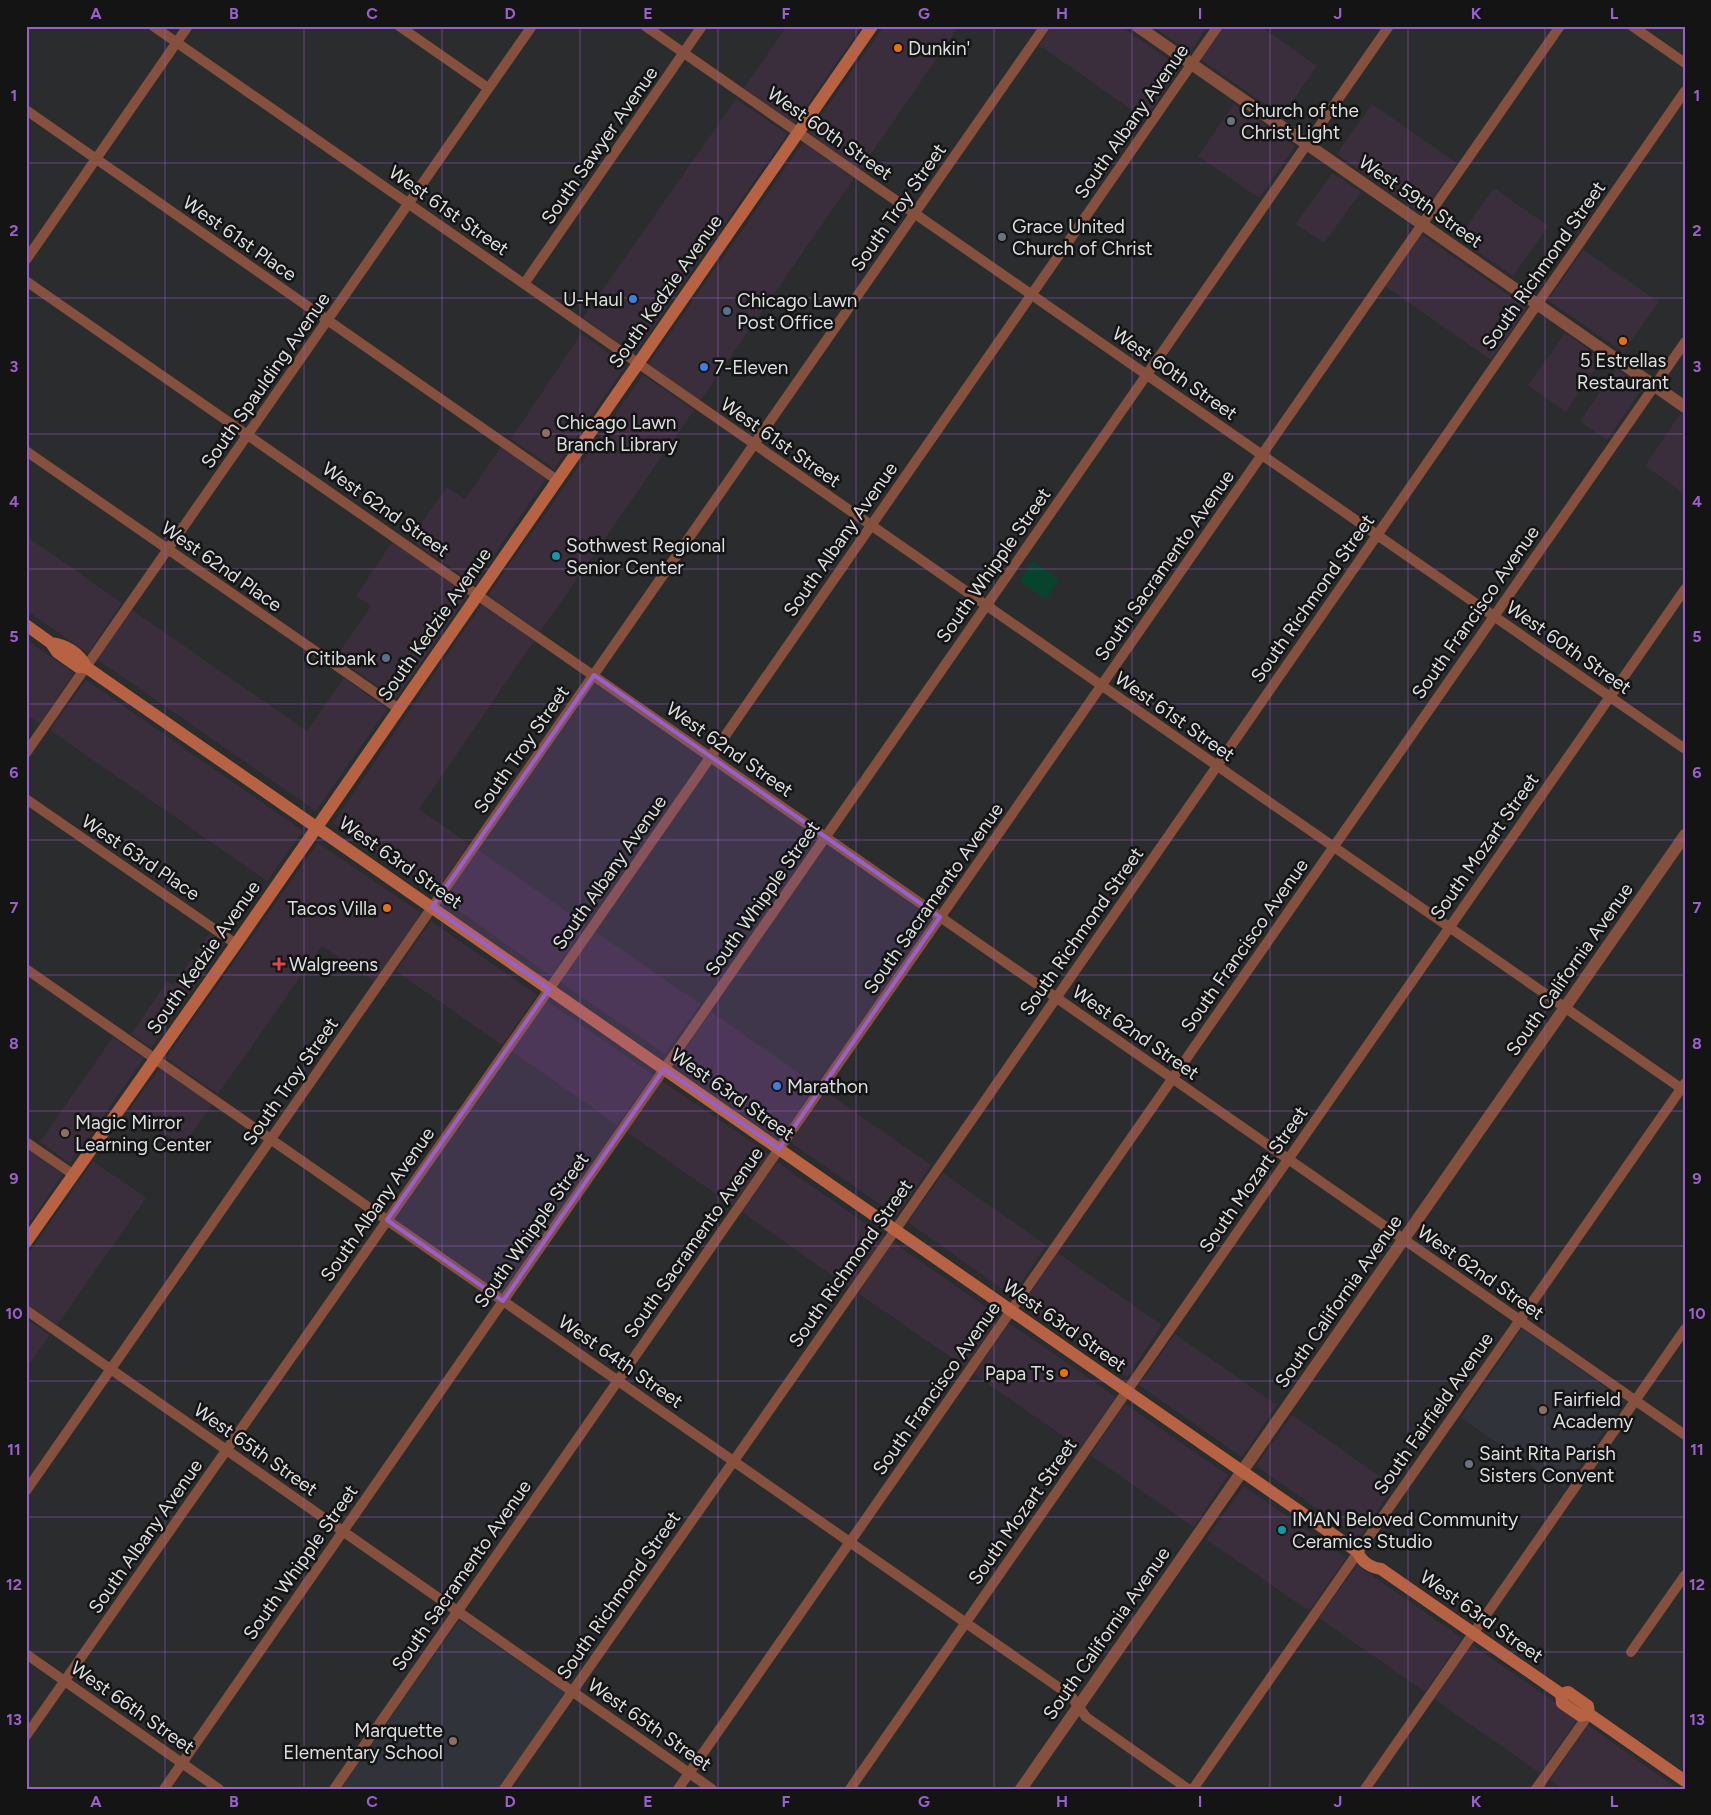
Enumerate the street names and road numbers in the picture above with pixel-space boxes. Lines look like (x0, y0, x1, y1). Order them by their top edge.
street label: South Albany Avenue (1069, 40, 1193, 203)
street label: South Sawyer Avenue (536, 62, 663, 229)
street label: West 60th Street (763, 82, 897, 185)
street label: South Troy Street (846, 139, 951, 276)
street label: West 59th Street (1354, 150, 1487, 253)
street label: West 61st Street (384, 161, 513, 260)
street label: South Richmond Street (1477, 177, 1610, 354)
street label: West 61st Place (178, 191, 301, 286)
street label: South Kedzie Avenue (604, 210, 727, 372)
street label: South Spaulding Avenue (196, 288, 335, 473)
street label: West 60th Street (1108, 322, 1242, 425)
street label: West 61st Street (716, 393, 845, 492)
street label: West 62nd Street (318, 457, 454, 562)
street label: South Albany Avenue (778, 458, 902, 621)
street label: South Sacramento Avenue (1090, 465, 1239, 665)
street label: South Whipple Street (931, 483, 1056, 647)
street label: South Richmond Street (1246, 510, 1379, 687)
street label: West 62nd Place (157, 516, 286, 617)
street label: South Francisco Avenue (1407, 521, 1544, 703)
street label: South Kedzie Avenue (373, 543, 496, 705)
street label: West 60th Street (1502, 596, 1636, 699)
street label: West 61st Street (1110, 667, 1239, 766)
street label: South Troy Street (469, 681, 574, 818)
street label: West 62nd Street (662, 697, 798, 802)
street label: South Mozart Street (1425, 769, 1544, 924)
street label: South Albany Avenue (547, 791, 671, 954)
street label: South Sacramento Avenue (859, 798, 1008, 998)
street label: West 63rd Place (77, 809, 204, 905)
street label: West 63rd Street (335, 811, 467, 913)
street label: South Whipple Street (700, 816, 825, 980)
street label: South Richmond Street (1015, 843, 1148, 1020)
street label: South Francisco Avenue (1176, 854, 1313, 1036)
street label: South Kedzie Avenue (142, 876, 265, 1038)
street label: South California Avenue (1501, 878, 1638, 1060)
street label: West 62nd Street (1068, 980, 1204, 1085)
street label: South Troy Street (238, 1013, 343, 1150)
street label: West 63rd Street (667, 1043, 799, 1145)
street label: South Mozart Street (1194, 1102, 1313, 1257)
street label: South Albany Avenue (315, 1123, 439, 1286)
street label: South Sacramento Avenue (619, 1142, 768, 1342)
street label: South Whipple Street (469, 1148, 594, 1312)
street label: South Richmond Street (784, 1175, 917, 1352)
street label: South California Avenue (1270, 1210, 1407, 1392)
street label: West 62nd Street (1413, 1220, 1549, 1325)
street label: West 63rd Street (999, 1274, 1131, 1376)
street label: South Francisco Avenue (868, 1297, 1005, 1479)
street label: West 64th Street (554, 1310, 687, 1413)
street label: South Fairfield Avenue (1369, 1328, 1498, 1499)
street label: West 65th Street (189, 1398, 322, 1501)
street label: South Mozart Street (963, 1434, 1082, 1589)
street label: South Albany Avenue (83, 1455, 207, 1618)
street label: South Sacramento Avenue (387, 1475, 536, 1675)
street label: South Whipple Street (238, 1480, 363, 1644)
street label: South Richmond Street (552, 1507, 685, 1684)
street label: South California Avenue (1038, 1542, 1175, 1724)
street label: West 63rd Street (1416, 1565, 1548, 1667)
street label: West 66th Street (66, 1656, 199, 1759)
street label: West 65th Street (583, 1673, 716, 1776)

